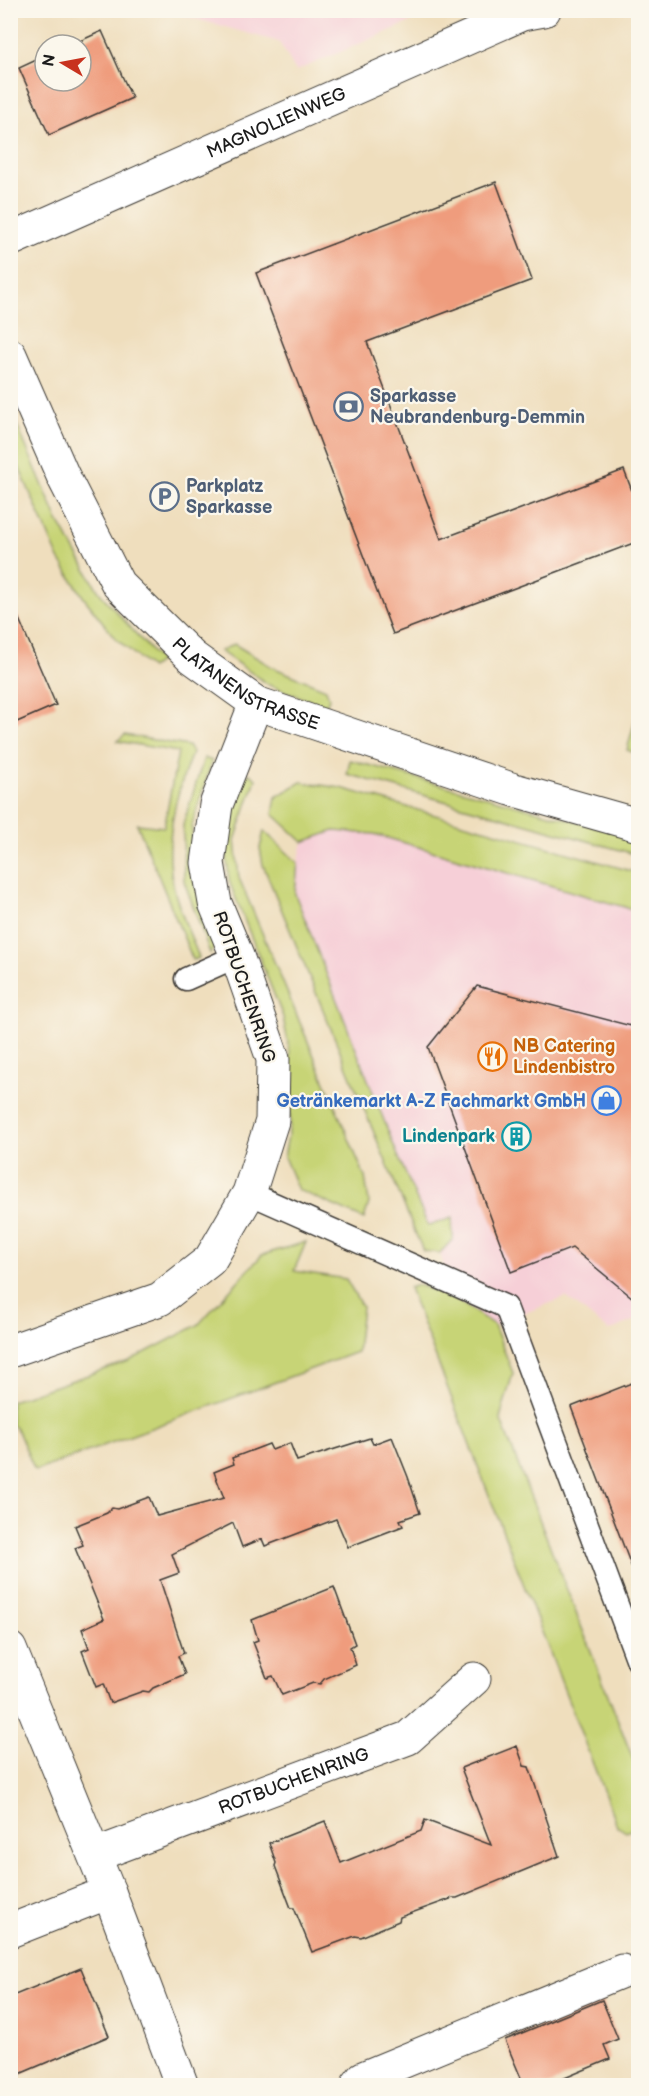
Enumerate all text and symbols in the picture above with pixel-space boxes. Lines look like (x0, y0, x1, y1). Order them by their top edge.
north arrow (33, 33, 93, 93)
text: N (39, 53, 60, 68)
street label: MAGNOLIENWEG (203, 83, 349, 162)
place label: Sparkasse Neubrandenburg-Demmin (370, 386, 585, 428)
bank icon: Sparkasse Neubrandenburg-Demmin (333, 390, 365, 422)
place label: Parkplatz Sparkasse (186, 476, 272, 518)
parking icon: Parkplatz Sparkasse (149, 480, 181, 512)
street label: PLATANENSTRASSE (168, 633, 322, 734)
street label: ROTBUCHENRING (208, 909, 280, 1065)
place label: NB Catering Lindenbistro (513, 1036, 615, 1078)
restaurant icon: NB Catering Lindenbistro (476, 1040, 508, 1072)
shop icon: Getränkemarkt A-Z Fachmarkt GmbH (591, 1085, 623, 1117)
place label: Getränkemarkt A-Z Fachmarkt GmbH (277, 1091, 586, 1112)
building icon: Lindenpark (500, 1120, 532, 1152)
place label: Lindenpark (402, 1126, 496, 1147)
street label: ROTBUCHENRING (216, 1743, 372, 1818)

